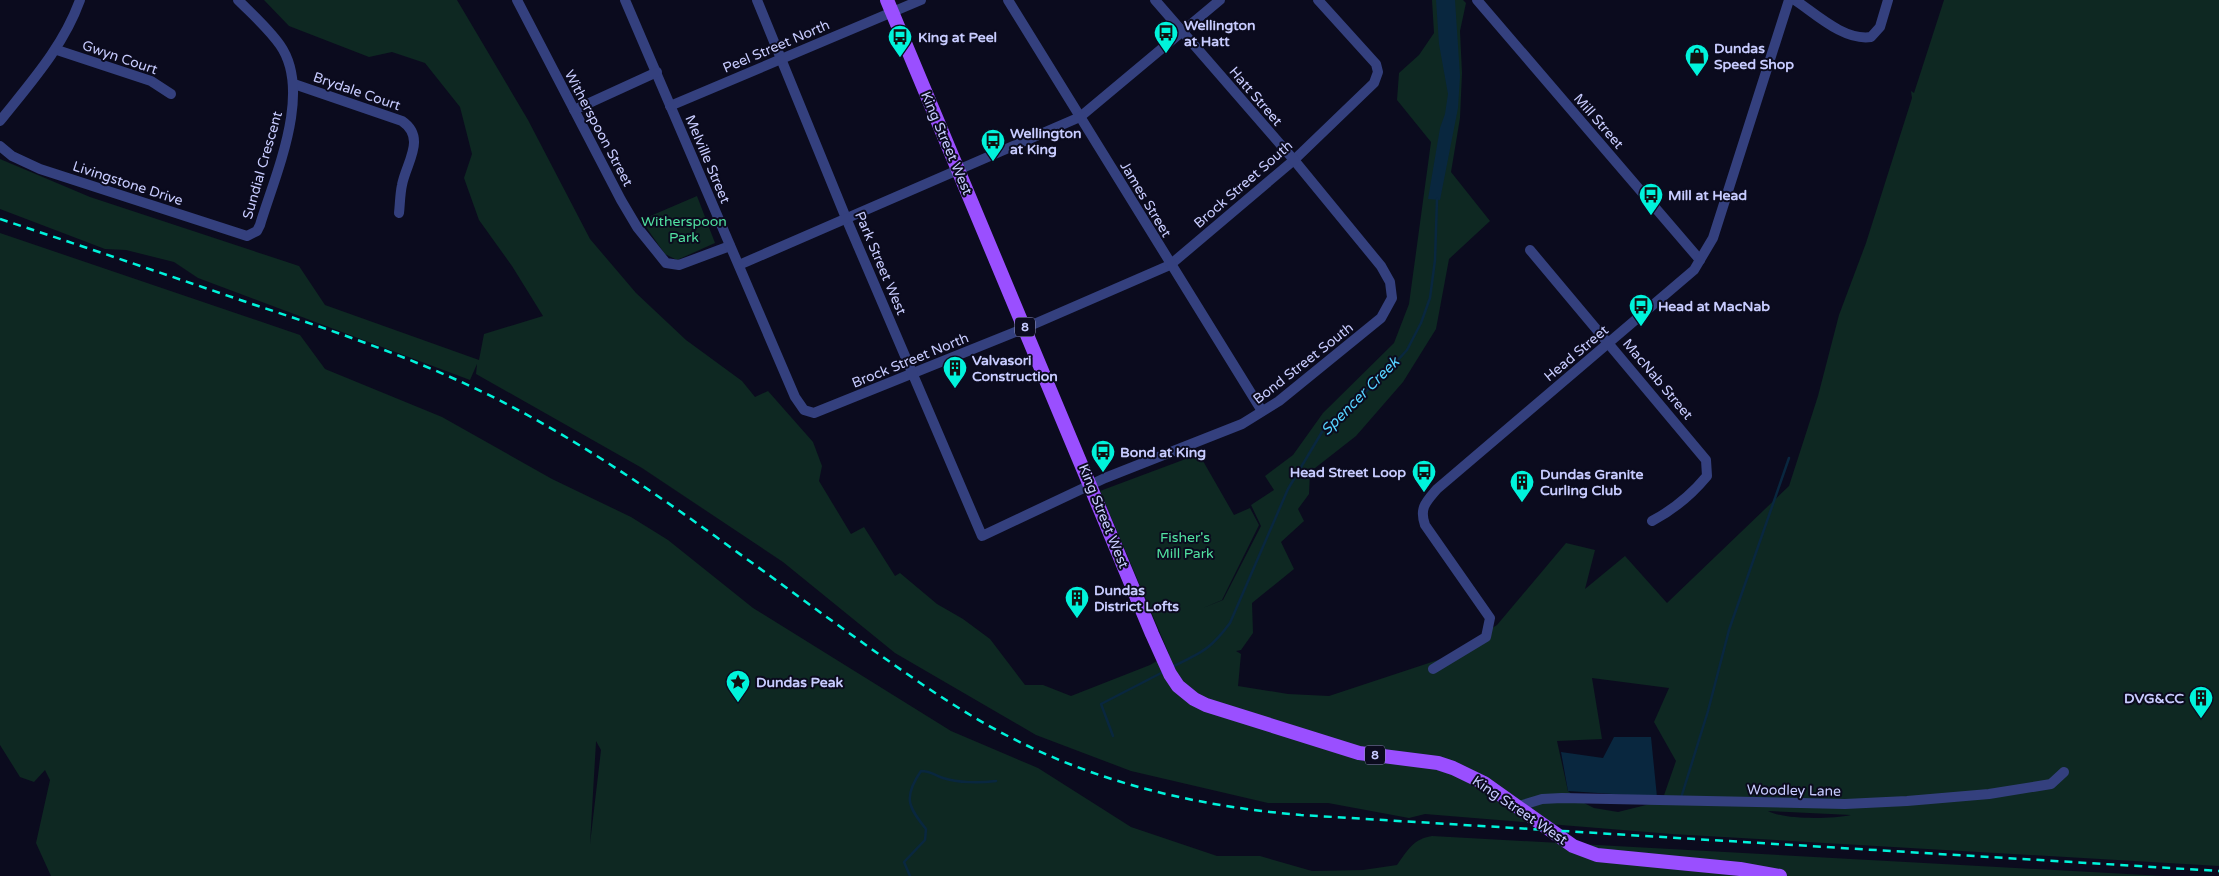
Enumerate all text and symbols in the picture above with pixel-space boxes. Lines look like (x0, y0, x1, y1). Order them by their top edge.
street label: Peel Street North (720, 16, 832, 77)
place label: Wellington at Hatt (1184, 17, 1256, 50)
bus stop icon: Wellington at Hatt (1153, 20, 1179, 54)
bus stop icon: King at Peel (887, 24, 913, 58)
place label: King at Peel (918, 29, 997, 46)
street label: Gwyn Court (80, 37, 160, 79)
place label: Dundas Speed Shop (1714, 40, 1794, 73)
shop icon: Dundas Speed Shop (1684, 43, 1710, 77)
street label: Hatt Street (1225, 63, 1286, 130)
street label: Witherspoon Street (561, 67, 637, 190)
street label: Brydale Court (311, 69, 403, 115)
street label: King Street West (917, 89, 976, 198)
street label: Mill Street (1570, 90, 1628, 153)
street label: Sundial Crescent (239, 109, 286, 221)
street label: Melville Street (681, 113, 734, 206)
place label: Wellington at King (1010, 125, 1082, 158)
bus stop icon: Wellington at King (980, 128, 1006, 162)
street label: Brock Street South (1191, 137, 1296, 232)
street label: Livingstone Drive (71, 158, 185, 209)
street label: James Street (1116, 158, 1175, 241)
bus stop icon: Mill at Head (1638, 182, 1664, 216)
place label: Mill at Head (1668, 187, 1747, 204)
street label: Park Street West (851, 209, 910, 318)
park label: Witherspoon Park (641, 213, 727, 246)
bus stop icon: Head at MacNab (1628, 293, 1654, 327)
place label: Head at MacNab (1658, 298, 1770, 315)
road number: 8 (1015, 318, 1035, 337)
street label: Bond Street South (1250, 319, 1357, 408)
street label: Head Street (1541, 321, 1612, 385)
street label: Brock Street North (849, 329, 971, 392)
street label: MacNab Street (1619, 335, 1697, 424)
place label: Valvasori Construction (972, 352, 1058, 385)
water label: Spencer Creek (1317, 352, 1404, 439)
building icon: Valvasori Construction (942, 355, 968, 389)
bus stop icon: Bond at King (1090, 439, 1116, 473)
place label: Bond at King (1120, 444, 1206, 461)
bus stop icon: Head Street Loop (1411, 459, 1437, 493)
street label: King Street West (1075, 462, 1132, 571)
place label: Head Street Loop (1290, 464, 1406, 481)
place label: Dundas Granite Curling Club (1540, 466, 1644, 499)
building icon: Dundas Granite Curling Club (1509, 469, 1535, 503)
park label: Fisher's Mill Park (1156, 529, 1214, 562)
place label: Dundas District Lofts (1094, 582, 1179, 615)
building icon: Dundas District Lofts (1064, 585, 1090, 619)
place icon: Dundas Peak (725, 669, 751, 703)
place label: Dundas Peak (756, 674, 844, 691)
building icon: DVG&CC (2188, 685, 2214, 719)
place label: DVG&CC (2124, 690, 2184, 707)
road number: 8 (1365, 746, 1385, 764)
street label: King Street West (1469, 772, 1571, 849)
street label: Woodley Lane (1747, 781, 1841, 800)

